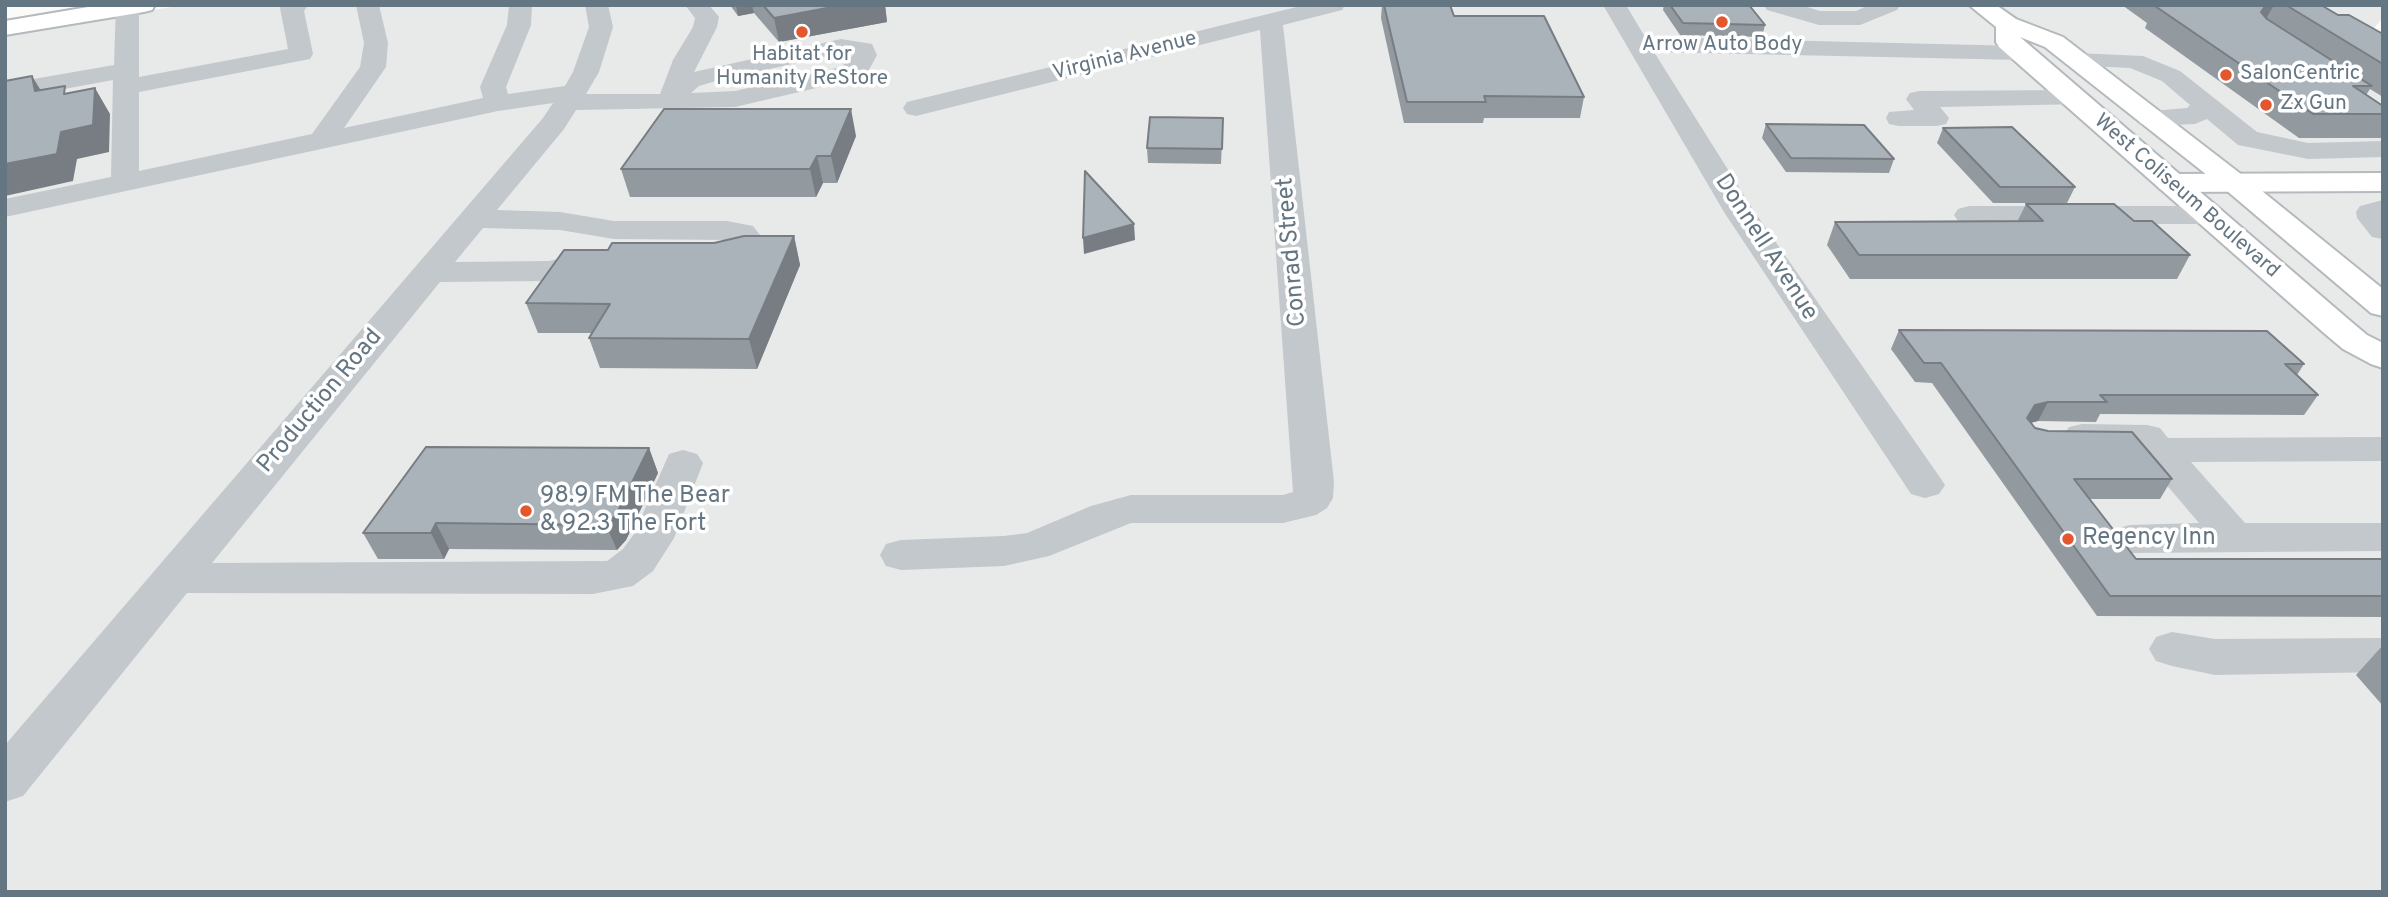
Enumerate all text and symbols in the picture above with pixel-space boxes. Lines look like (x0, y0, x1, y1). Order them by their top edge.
marker: Arrow Auto Body (1714, 14, 1730, 30)
marker: Habitat for Humanity ReStore (794, 24, 810, 40)
street label: Virginia Avenue (1051, 27, 1199, 87)
place label: Arrow Auto Body (1642, 33, 1802, 59)
place label: Habitat for Humanity ReStore (716, 43, 888, 93)
place label: SalonCentric (2240, 62, 2360, 88)
marker: SalonCentric (2218, 67, 2234, 83)
place label: Zx Gun (2280, 92, 2347, 118)
marker: Zx Gun (2258, 97, 2274, 113)
street label: West Coliseum Boulevard (2088, 110, 2284, 284)
street label: Donnell Avenue (1707, 170, 1823, 326)
street label: Conrad Street (1272, 176, 1314, 328)
street label: Production Road (252, 324, 390, 480)
place label: 98.9 FM The Bear & 92.3 The Fort (540, 483, 730, 539)
marker: 98.9 FM The Bear & 92.3 The Fort (518, 503, 534, 519)
place label: Regency Inn (2082, 525, 2216, 553)
marker: Regency Inn (2060, 531, 2076, 547)

